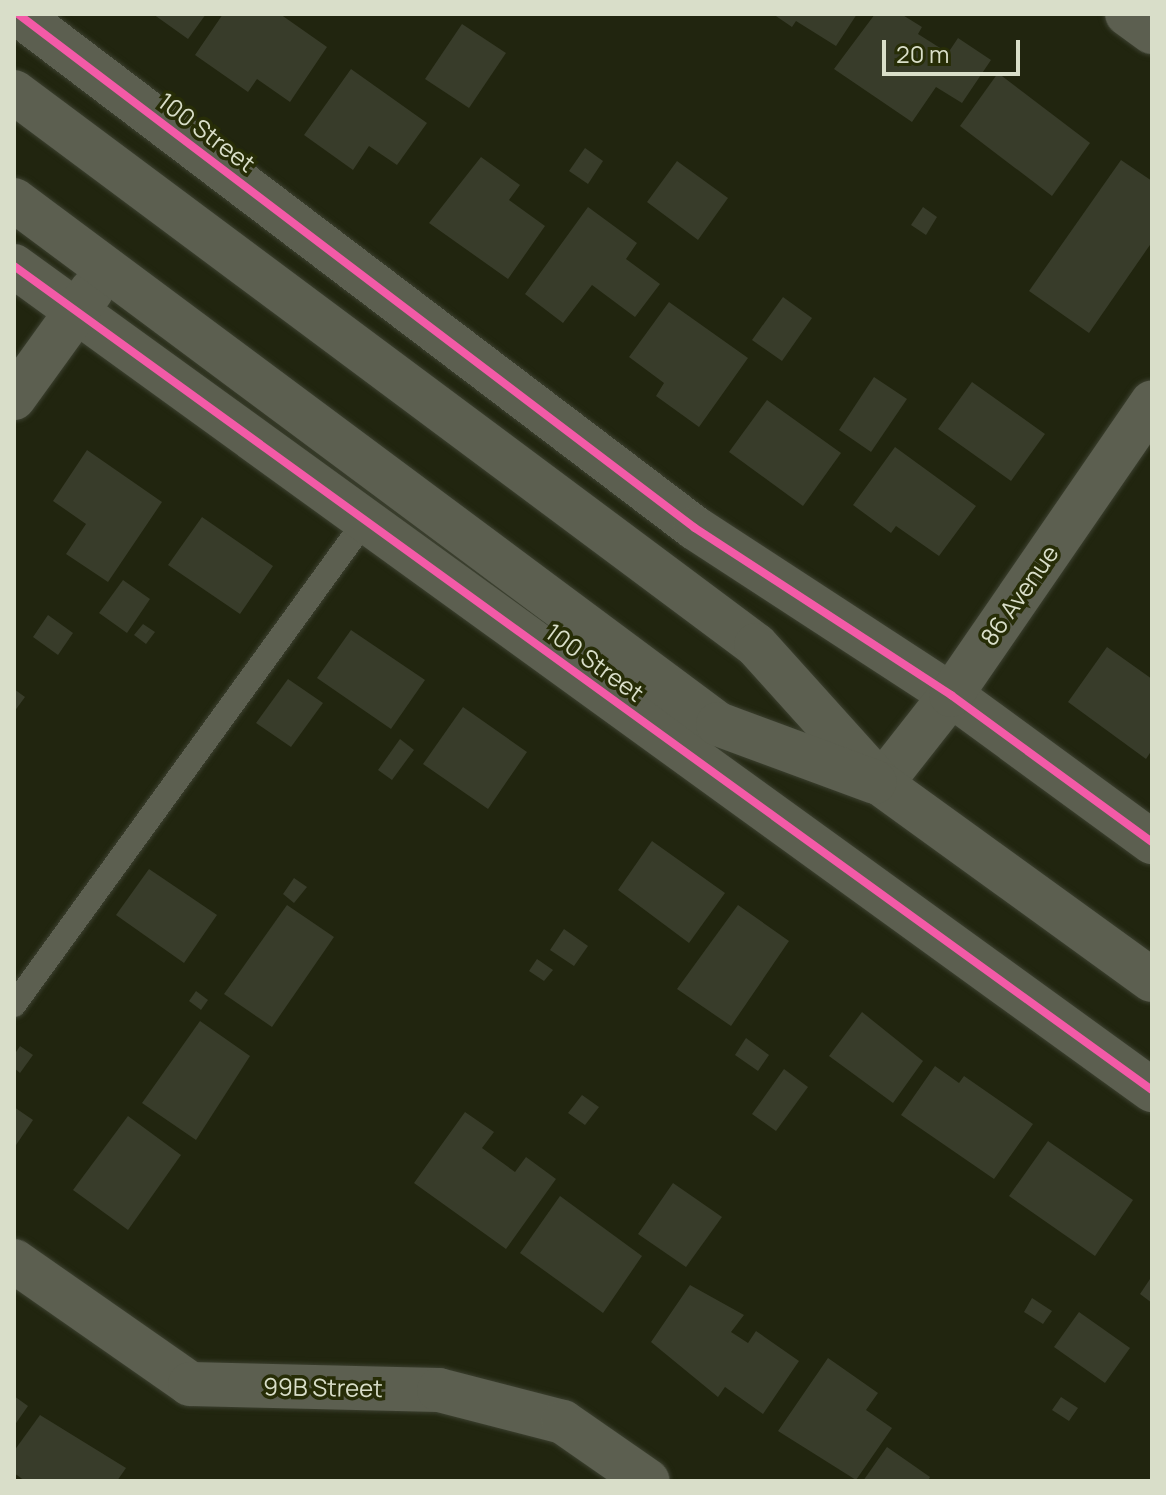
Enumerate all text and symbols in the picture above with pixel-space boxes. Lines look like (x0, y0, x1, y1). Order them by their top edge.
scale bar (886, 24, 1024, 74)
text: 20 m (896, 37, 949, 70)
street label: 100 Street (153, 86, 261, 178)
street label: 86 Avenue (974, 539, 1064, 651)
street label: 100 Street (540, 617, 650, 707)
street label: 99B Street (263, 1372, 383, 1402)

